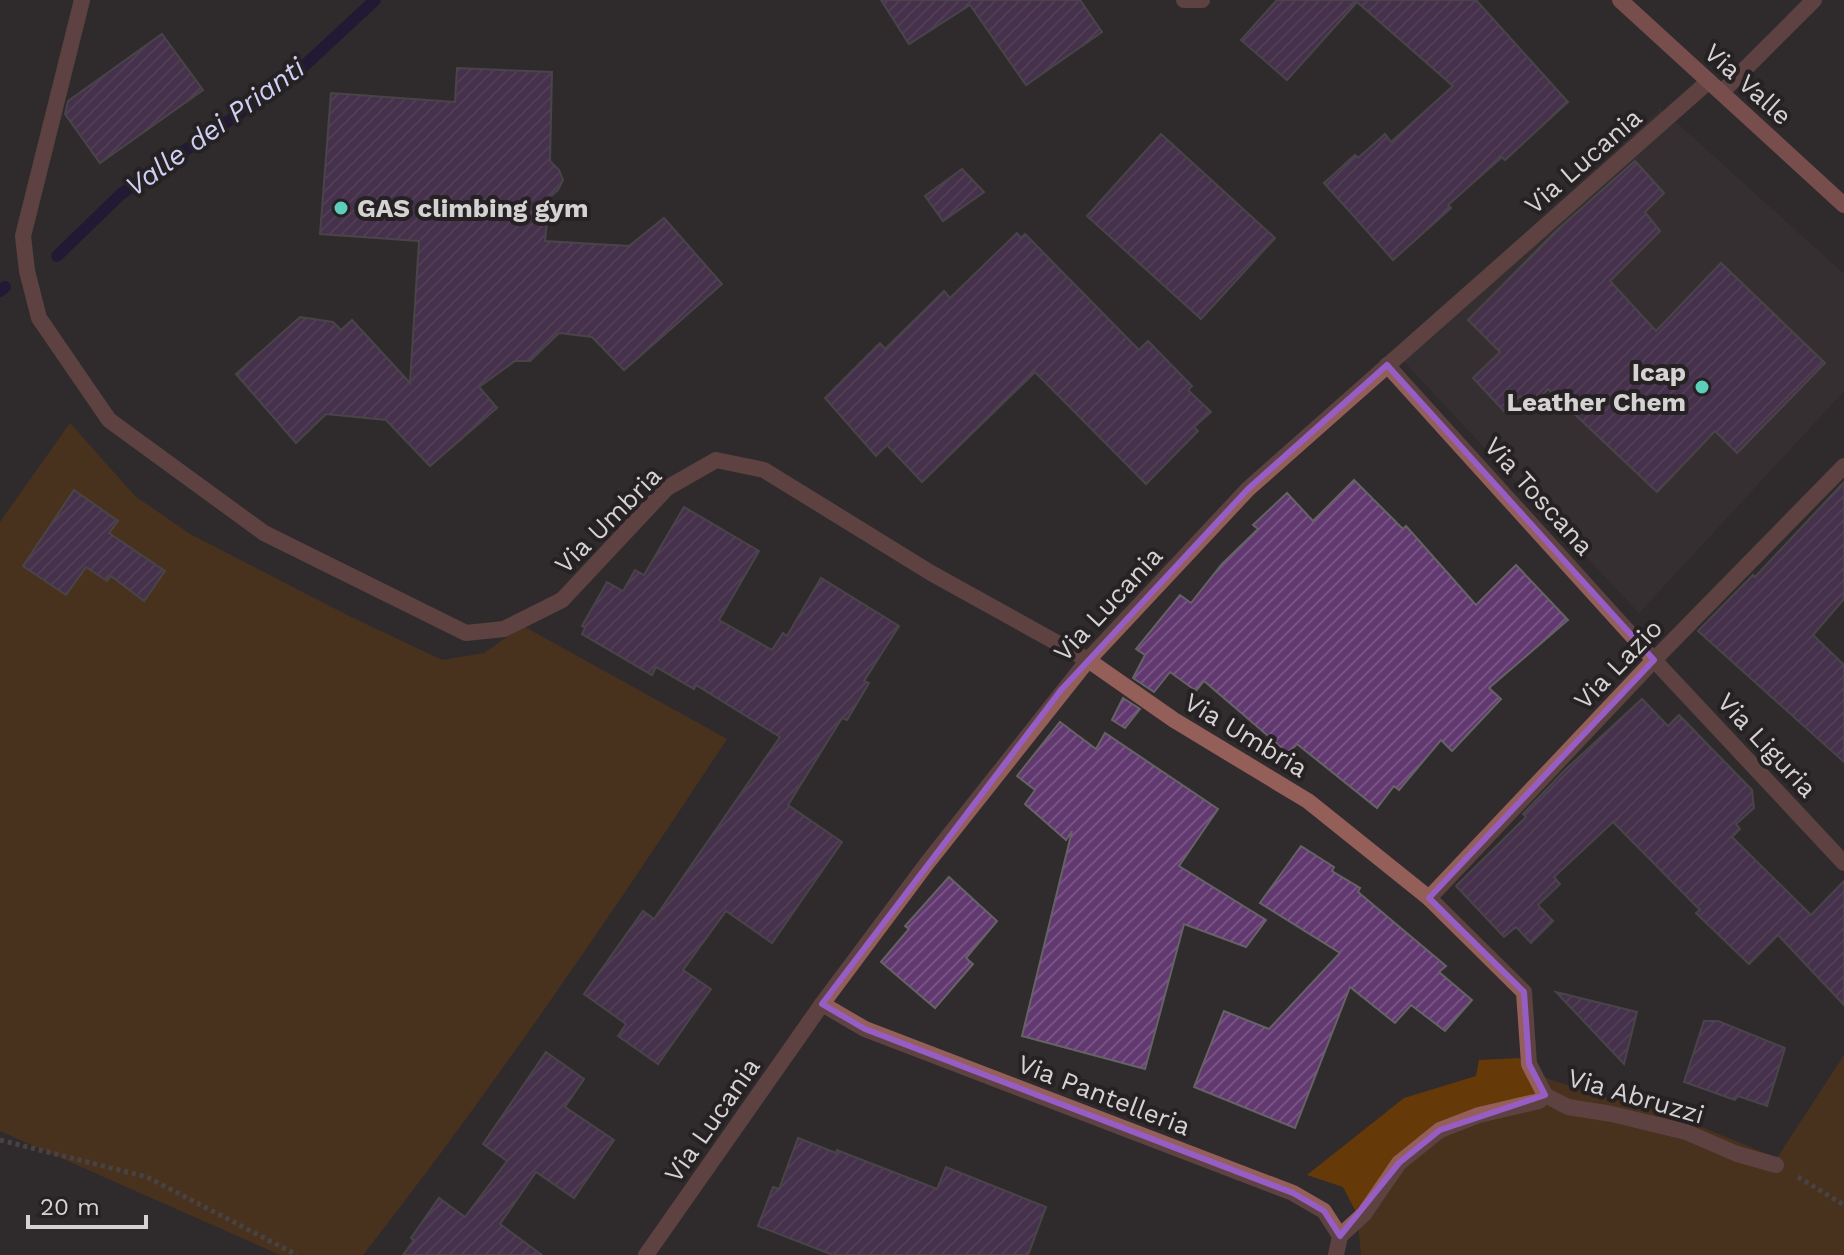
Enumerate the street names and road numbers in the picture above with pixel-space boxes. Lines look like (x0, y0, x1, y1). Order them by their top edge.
street label: Via Valle (1698, 37, 1798, 131)
street label: Via Lucania (1518, 102, 1648, 220)
street label: Via Toscana (1478, 431, 1600, 561)
street label: Via Umbria (548, 460, 668, 580)
street label: Via Lucania (1048, 541, 1169, 667)
street label: Via Lazio (1568, 613, 1668, 715)
street label: Via Umbria (1179, 687, 1313, 784)
street label: Via Liguria (1711, 687, 1823, 803)
street label: Via Pantelleria (1014, 1048, 1195, 1142)
street label: Via Lucania (658, 1052, 766, 1188)
street label: Via Abruzzi (1564, 1062, 1708, 1130)

